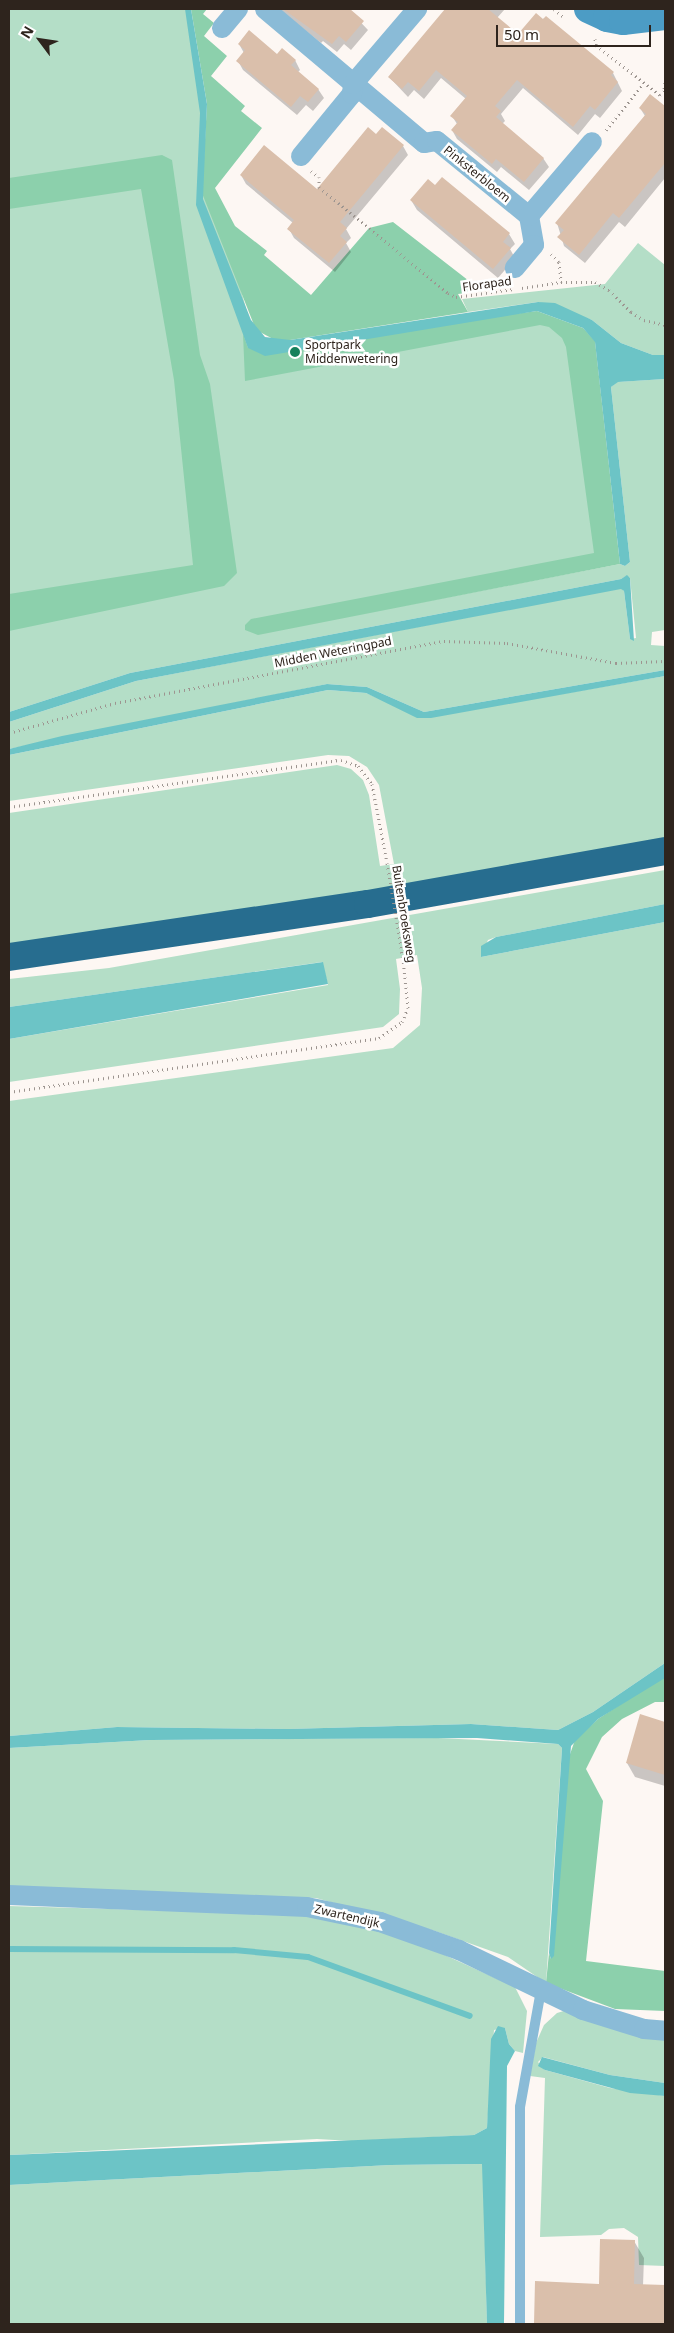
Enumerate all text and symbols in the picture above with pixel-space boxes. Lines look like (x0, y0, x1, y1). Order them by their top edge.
north arrow (15, 15, 65, 65)
scale bar (499, 15, 654, 47)
text: N (16, 22, 38, 42)
text: 50 m (504, 24, 539, 44)
street label: Pinksterbloem (441, 143, 513, 205)
street label: Florapad (461, 273, 513, 295)
place label: Sportpark Middenwetering (305, 338, 398, 366)
marker: Sportpark Middenwetering (289, 346, 301, 358)
street label: Midden Weteringpad (273, 634, 393, 670)
street label: Buitenbroeksweg (389, 864, 419, 964)
street label: Zwartendijk (313, 1902, 381, 1930)

